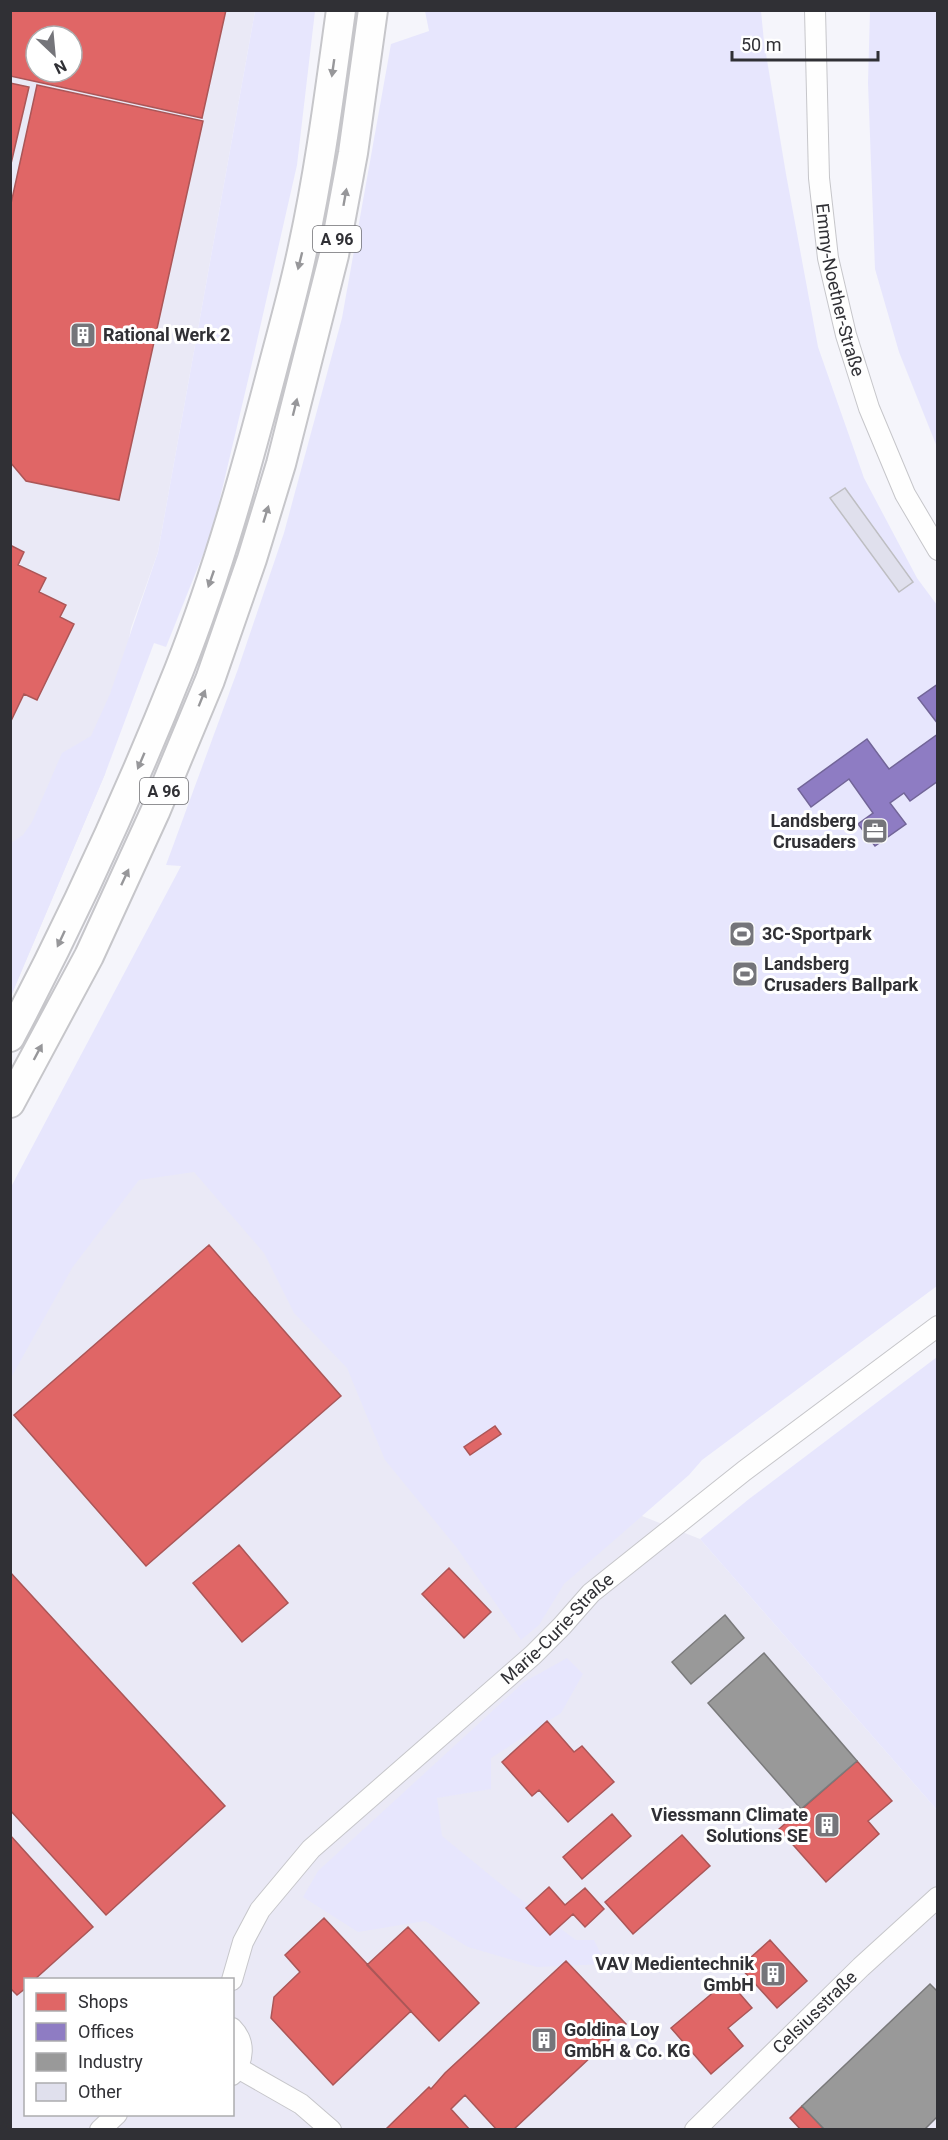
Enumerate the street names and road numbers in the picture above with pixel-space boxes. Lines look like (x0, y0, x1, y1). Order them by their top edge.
street label: Emmy-Noether-Straße (812, 202, 869, 379)
road number: A 96 (313, 226, 361, 252)
road number: A 96 (140, 778, 188, 804)
street label: Marie-Curie-Straße (496, 1568, 617, 1688)
street label: Celsiusstraße (768, 1966, 861, 2058)

